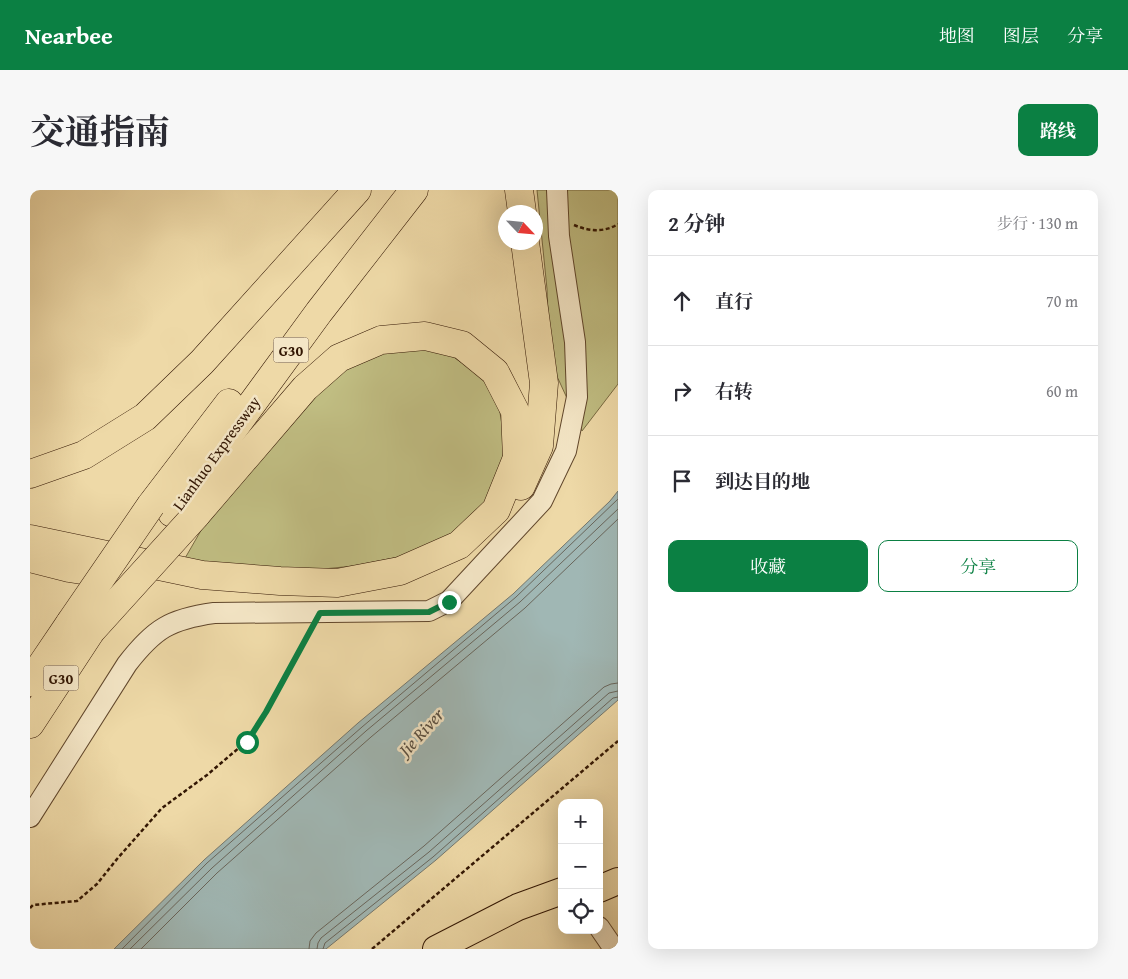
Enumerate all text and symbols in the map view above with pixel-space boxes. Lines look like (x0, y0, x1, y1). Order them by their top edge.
text: Nearbee (25, 18, 113, 53)
text: 地图 (939, 22, 975, 49)
text: 图层 (1003, 22, 1039, 49)
text: 分享 (1067, 22, 1103, 49)
button: 路线 (1018, 104, 1098, 156)
text: 交通指南 (30, 106, 170, 157)
north arrow (498, 205, 543, 250)
text: 2 分钟 (668, 208, 726, 239)
text: 步行 · 130 m (997, 211, 1078, 235)
icon: ahead (668, 287, 696, 315)
text: 直行 (715, 287, 753, 315)
text: 70 m (1046, 289, 1078, 313)
road number: G30 (274, 338, 308, 362)
icon: right (668, 377, 696, 405)
text: 右转 (715, 377, 753, 405)
text: 60 m (1046, 379, 1078, 403)
street label: Lianhuo Expressway (166, 391, 266, 515)
icon: arrive (668, 467, 696, 495)
text: 到达目的地 (715, 467, 810, 495)
button: 收藏 (668, 540, 868, 592)
button: 分享 (878, 540, 1078, 592)
route end (438, 591, 461, 614)
road number: G30 (44, 666, 78, 690)
water label: Jie River (390, 701, 451, 764)
route start (236, 731, 259, 754)
map controls (558, 799, 603, 934)
button: + (558, 799, 603, 844)
button: − (558, 844, 603, 889)
button: locate (558, 889, 603, 934)

